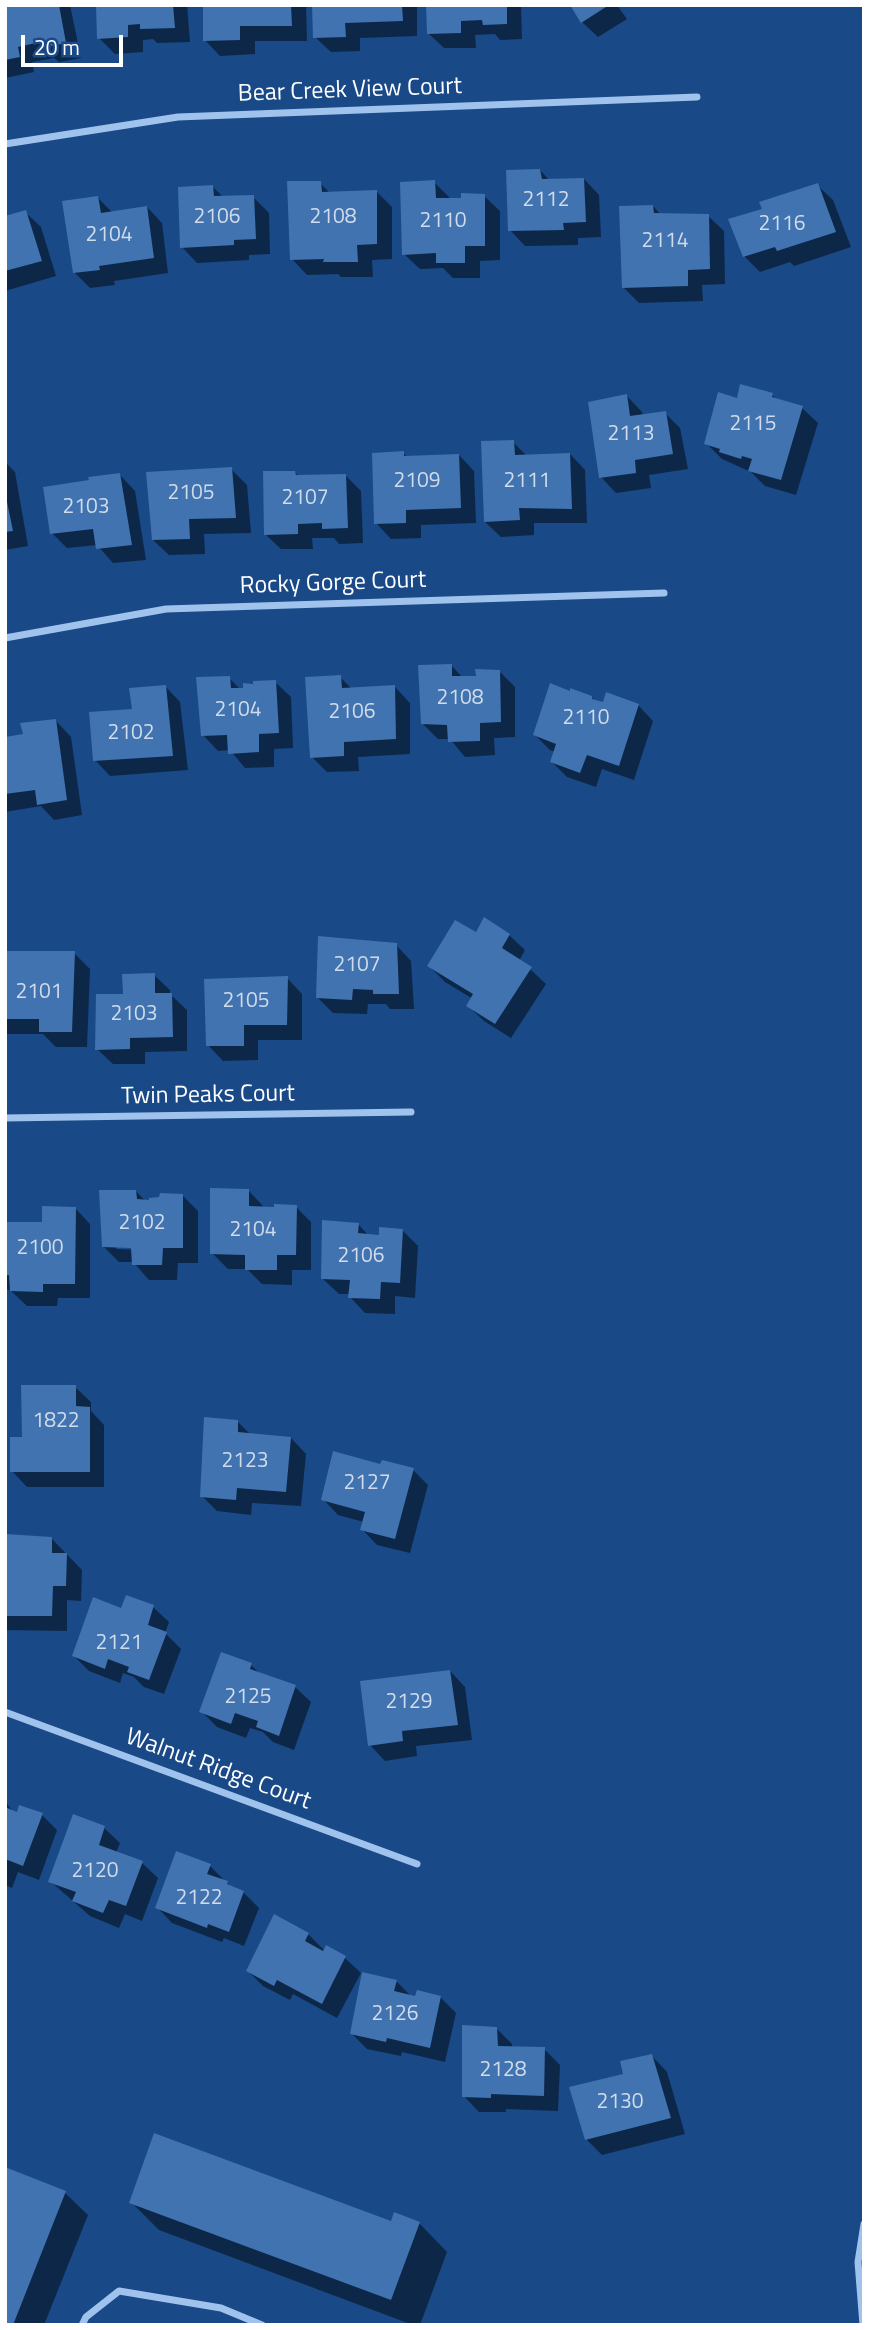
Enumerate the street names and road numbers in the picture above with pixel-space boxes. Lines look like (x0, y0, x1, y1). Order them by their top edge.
street label: Bear Creek View Court (237, 73, 463, 109)
street label: Rocky Gorge Court (239, 566, 427, 602)
street label: Twin Peaks Court (121, 1080, 295, 1112)
street label: Walnut Ridge Court (121, 1723, 315, 1817)

